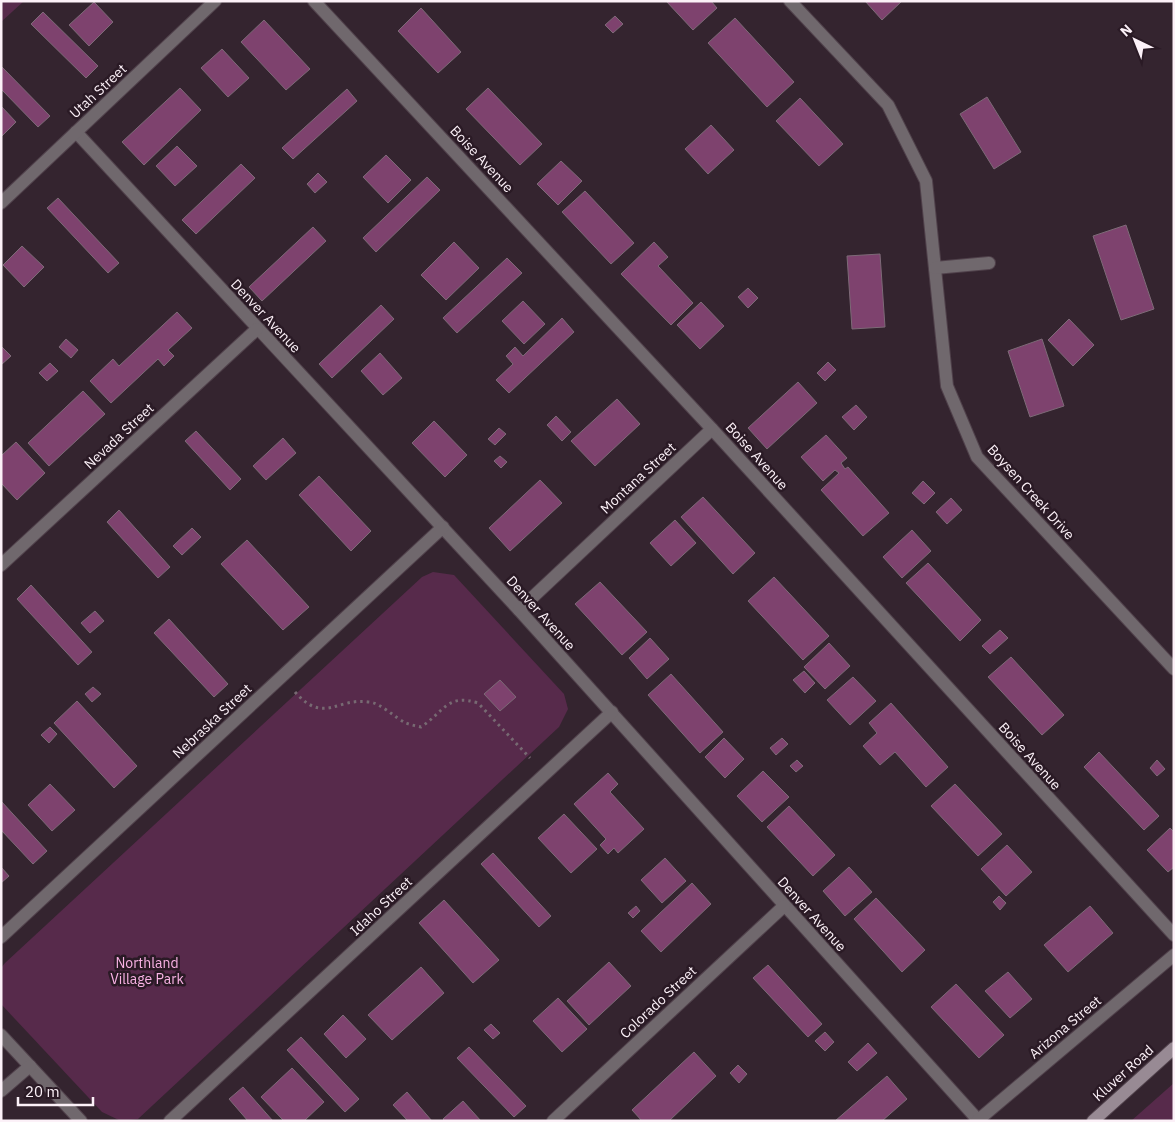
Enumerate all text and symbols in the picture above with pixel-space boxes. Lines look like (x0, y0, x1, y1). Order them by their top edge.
north arrow (1110, 15, 1160, 65)
text: N (1116, 20, 1136, 41)
street label: Utah Street (66, 60, 130, 122)
street label: Boise Avenue (446, 122, 518, 196)
street label: Denver Avenue (227, 275, 305, 357)
street label: Nevada Street (80, 399, 158, 473)
street label: Boise Avenue (722, 418, 792, 494)
street label: Montana Street (597, 438, 680, 518)
street label: Boysen Creek Drive (984, 441, 1079, 544)
street label: Denver Avenue (503, 572, 580, 654)
street label: Nebraska Street (169, 680, 255, 762)
street label: Boise Avenue (995, 718, 1065, 794)
street label: Idaho Street (346, 873, 416, 939)
street label: Denver Avenue (774, 873, 851, 955)
park label: Northland Village Park (110, 954, 184, 988)
street label: Colorado Street (616, 962, 700, 1042)
street label: Arizona Street (1025, 991, 1105, 1062)
street label: Kluver Road (1089, 1041, 1157, 1105)
scale bar (18, 1074, 92, 1106)
text: 20 m (25, 1082, 60, 1101)

